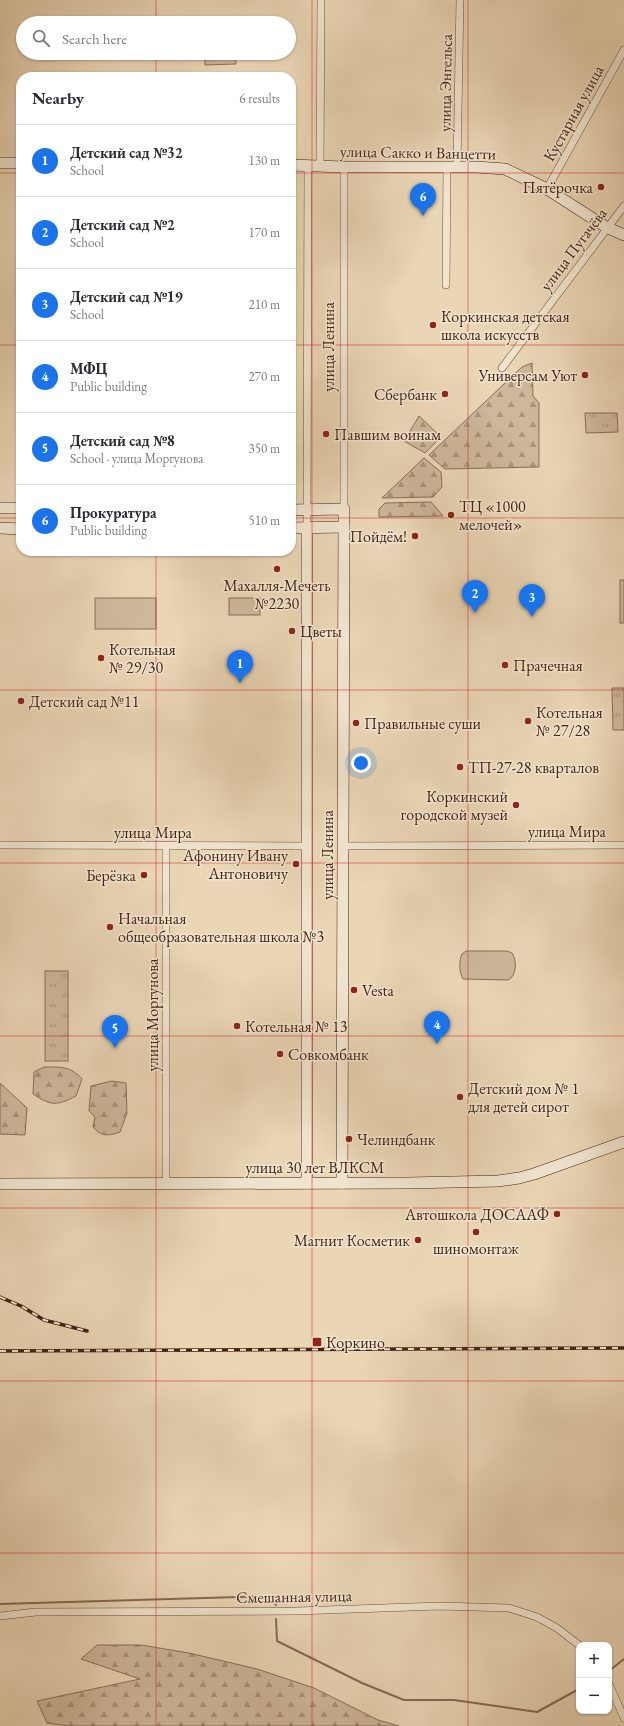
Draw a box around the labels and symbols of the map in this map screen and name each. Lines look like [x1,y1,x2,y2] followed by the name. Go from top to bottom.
[434,33,457,132] street label: улица Энгельса
[538,61,609,165] street label: Кустарная улица
[340,141,497,164] street label: улица Сакко и Ванцетти
[523,177,594,198] place label: Пятёрочка
[596,182,606,192] marker: Пятёрочка
[410,183,436,216] pin: 6
[535,203,612,295] street label: улица Пугачёва
[318,302,339,392] street label: улица Ленина
[441,306,570,345] place label: Коркинская детская школа искусств
[428,320,438,330] marker: Коркинская детская школа искусств
[477,365,577,386] place label: Универсам Уют
[580,370,590,380] marker: Универсам Уют
[374,384,437,405] place label: Сбербанк
[440,389,450,399] marker: Сбербанк
[334,424,441,445] place label: Павшим воинам
[321,429,331,439] marker: Павшим воинам
[459,496,526,535] place label: ТЦ «1000 мелочей»
[446,510,456,520] marker: ТЦ «1000 мелочей»
[350,526,407,547] place label: Пойдём!
[410,531,420,541] marker: Пойдём!
[272,564,282,574] marker: Махалля-Мечеть №2230
[223,575,331,614] place label: Махалля-Мечеть №2230
[462,580,488,613] pin: 2
[519,584,545,617] pin: 3
[300,621,342,642] place label: Цветы
[287,626,297,636] marker: Цветы
[109,639,176,678] place label: Котельная № 29/30
[227,650,253,683] pin: 1
[96,653,106,663] marker: Котельная № 29/30
[513,655,583,676] place label: Прачечная
[500,660,510,670] marker: Прачечная
[29,691,139,712] place label: Детский сад №11
[16,696,26,706] marker: Детский сад №11
[536,702,603,741] place label: Котельная № 27/28
[364,713,482,734] place label: Правильные суши
[523,716,533,726] marker: Котельная № 27/28
[351,718,361,728] marker: Правильные суши
[351,753,371,773] your location
[468,757,599,778] place label: ТП-27-28 кварталов
[455,762,465,772] marker: ТП-27-28 кварталов
[401,786,509,825] place label: Коркинский городской музей
[511,800,521,810] marker: Коркинский городской музей
[317,810,338,900] street label: улица Ленина
[528,821,607,842] street label: улица Мира
[114,822,193,843] street label: улица Мира
[182,845,289,884] place label: Афонину Ивану Антоновичу
[291,859,301,869] marker: Афонину Ивану Антоновичу
[86,865,137,886] place label: Берёзка
[139,870,149,880] marker: Берёзка
[118,908,324,947] place label: Начальная общеобразовательная школа №3
[105,922,115,932] marker: Начальная общеобразовательная школа №3
[142,958,163,1071] street label: улица Моргунова
[362,980,395,1001] place label: Vesta
[349,985,359,995] marker: Vesta
[424,1011,450,1044] pin: 4
[102,1015,128,1048] pin: 5
[245,1016,348,1037] place label: Котельная № 13
[232,1021,242,1031] marker: Котельная № 13
[288,1044,369,1065] place label: Совкомбанк
[275,1049,285,1059] marker: Совкомбанк
[468,1078,579,1117] place label: Детский дом № 1 для детей сирот
[455,1092,465,1102] marker: Детский дом № 1 для детей сирот
[357,1129,436,1150] place label: Челиндбанк
[344,1134,354,1144] marker: Челиндбанк
[246,1157,384,1178] street label: улица 30 лет ВЛКСМ
[404,1204,549,1225] place label: Автошкола ДОСААФ
[552,1209,562,1219] marker: Автошкола ДОСААФ
[471,1227,481,1237] marker: шиномонтаж
[294,1230,410,1251] place label: Магнит Косметик
[413,1235,423,1245] marker: Магнит Косметик
[433,1238,519,1259] place label: шиномонтаж
[326,1332,385,1353] place label: Коркино
[311,1336,323,1348] marker: Коркино
[236,1585,353,1608] street label: Смешанная улица

